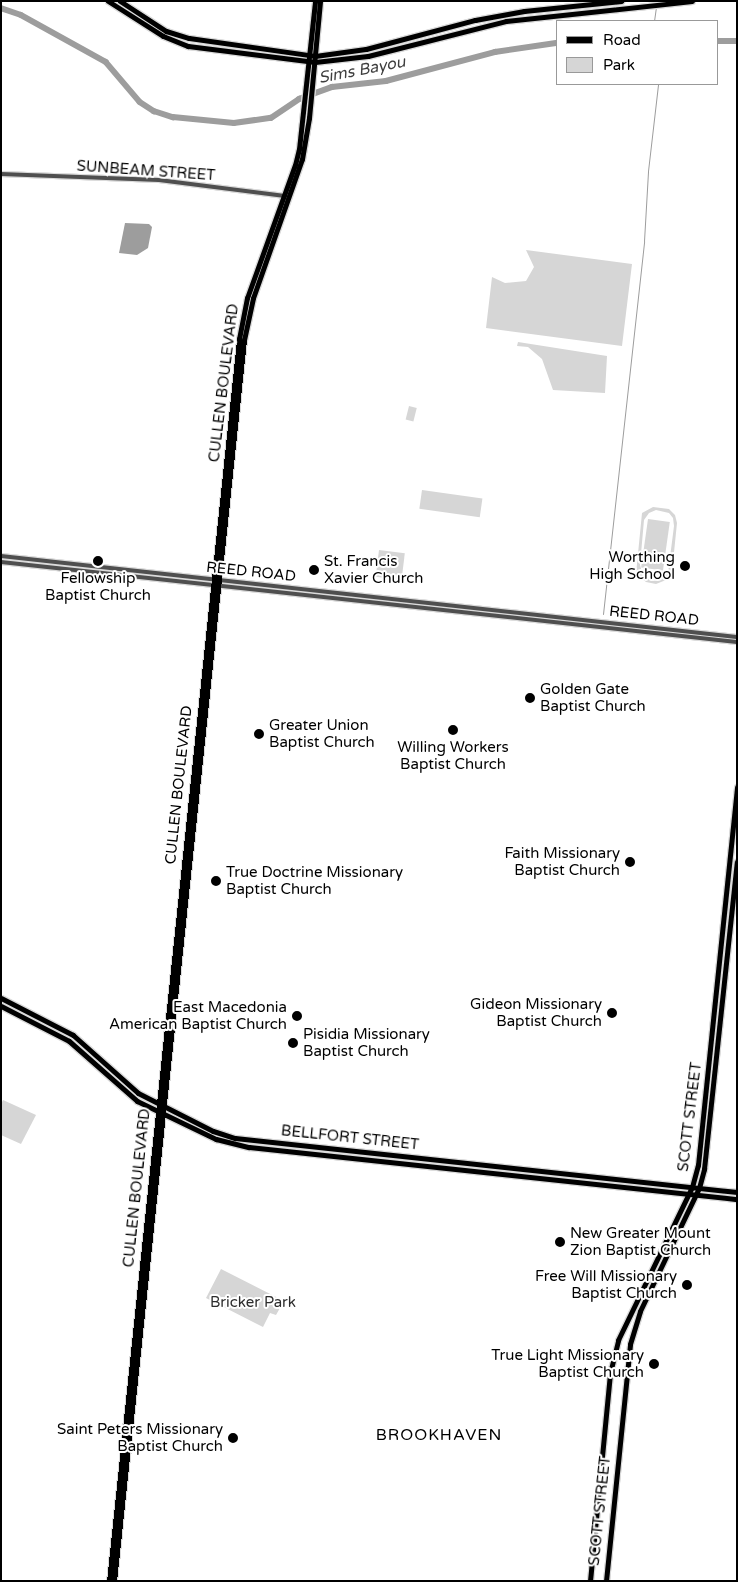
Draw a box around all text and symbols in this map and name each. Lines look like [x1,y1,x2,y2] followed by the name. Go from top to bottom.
[556,20,718,85] legend
[603,31,641,49] text: Road
[317,52,407,88] water label: Sims Bayou
[603,56,635,74] text: Park
[76,157,216,185] street label: SUNBEAM STREET
[205,303,243,463] street label: CULLEN BOULEVARD
[589,548,675,583] place label: Worthing High School
[324,552,423,587] place label: St. Francis Xavier Church
[92,555,104,567] marker: Fellowship Baptist Church
[205,558,297,586] street label: REED ROAD
[679,560,691,572] marker: Worthing High School
[308,564,320,576] marker: St. Francis Xavier Church
[45,569,151,604] place label: Fellowship Baptist Church
[608,602,700,630] street label: REED ROAD
[540,680,646,715] place label: Golden Gate Baptist Church
[524,692,536,704] marker: Golden Gate Baptist Church
[162,705,196,865] street label: CULLEN BOULEVARD
[269,716,375,751] place label: Greater Union Baptist Church
[447,724,459,736] marker: Willing Workers Baptist Church
[253,728,265,740] marker: Greater Union Baptist Church
[397,738,509,773] place label: Willing Workers Baptist Church
[504,844,620,879] place label: Faith Missionary Baptist Church
[624,856,636,868] marker: Faith Missionary Baptist Church
[226,863,403,898] place label: True Doctrine Missionary Baptist Church
[210,875,222,887] marker: True Doctrine Missionary Baptist Church
[470,995,602,1030] place label: Gideon Missionary Baptist Church
[109,998,287,1033] place label: East Macedonia American Baptist Church
[606,1007,618,1019] marker: Gideon Missionary Baptist Church
[291,1010,303,1022] marker: East Macedonia American Baptist Church
[303,1025,430,1060] place label: Pisidia Missionary Baptist Church
[287,1037,299,1049] marker: Pisidia Missionary Baptist Church
[674,1061,706,1173] street label: SCOTT STREET
[120,1108,154,1268] street label: CULLEN BOULEVARD
[280,1122,420,1154] street label: BELLFORT STREET
[570,1224,711,1259] place label: New Greater Mount Zion Baptist Church
[554,1236,566,1248] marker: New Greater Mount Zion Baptist Church
[535,1267,677,1302] place label: Free Will Missionary Baptist Church
[681,1279,693,1291] marker: Free Will Missionary Baptist Church
[210,1294,296,1312] park label: Bricker Park
[491,1346,644,1381] place label: True Light Missionary Baptist Church
[648,1358,660,1370] marker: True Light Missionary Baptist Church
[57,1420,223,1455] place label: Saint Peters Missionary Baptist Church
[374,1425,504,1445] district label: BROOKHAVEN
[227,1432,239,1444] marker: Saint Peters Missionary Baptist Church
[585,1455,615,1567] street label: SCOTT STREET

